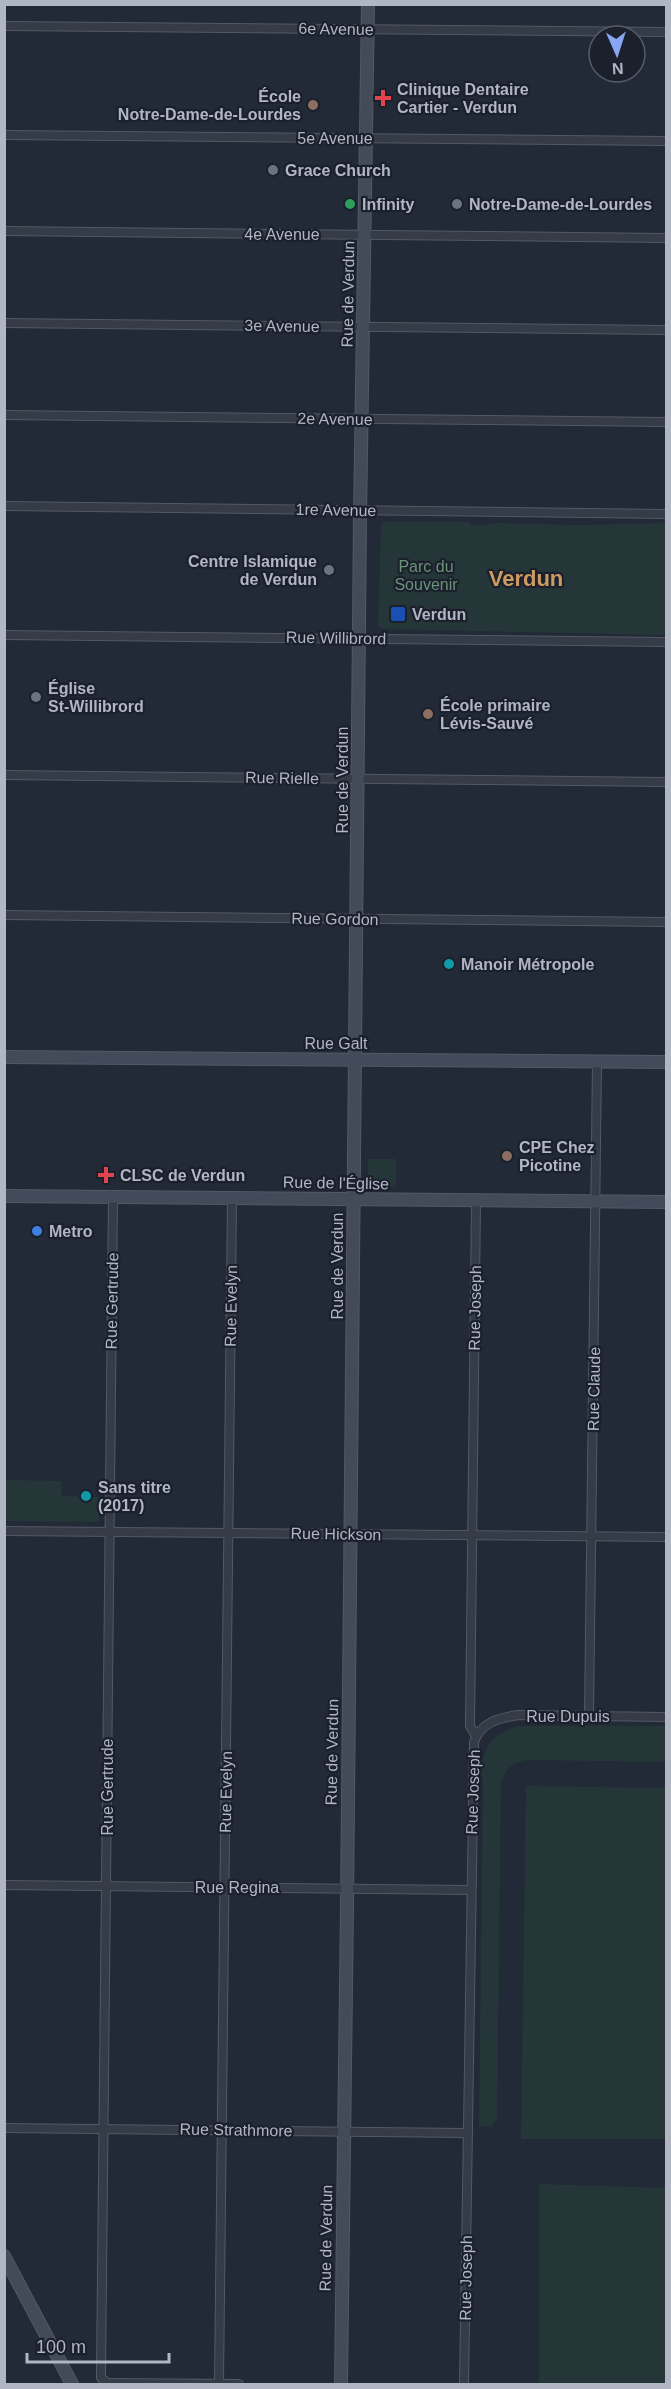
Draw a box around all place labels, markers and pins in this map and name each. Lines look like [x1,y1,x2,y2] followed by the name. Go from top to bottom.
[397,81,529,116] place label: Clinique Dentaire Cartier - Verdun
[118,87,301,123] place label: École Notre-Dame-de-Lourdes
[374,89,392,107] marker: Clinique Dentaire Cartier - Verdun
[306,98,320,112] marker: École Notre-Dame-de-Lourdes
[285,162,391,179] place label: Grace Church
[266,163,280,177] marker: Grace Church
[362,196,415,213] place label: Infinity
[469,196,652,213] place label: Notre-Dame-de-Lourdes
[343,197,357,211] marker: Infinity
[450,197,464,211] marker: Notre-Dame-de-Lourdes
[188,553,317,588] place label: Centre Islamique de Verdun
[322,563,336,577] marker: Centre Islamique de Verdun
[389,605,407,623] marker: Verdun
[412,606,466,623] place label: Verdun
[48,679,144,715] place label: Église St-Willibrord
[29,690,43,704] marker: Église St-Willibrord
[440,696,550,732] place label: École primaire Lévis-Sauvé
[421,707,435,721] marker: École primaire Lévis-Sauvé
[461,956,594,973] place label: Manoir Métropole
[442,957,456,971] marker: Manoir Métropole
[519,1139,595,1174] place label: CPE Chez Picotine
[500,1149,514,1163] marker: CPE Chez Picotine
[97,1166,115,1184] marker: CLSC de Verdun
[120,1167,245,1184] place label: CLSC de Verdun
[49,1223,93,1240] place label: Metro
[30,1224,44,1238] marker: Metro
[98,1479,171,1514] place label: Sans titre (2017)
[79,1489,93,1503] marker: Sans titre (2017)

